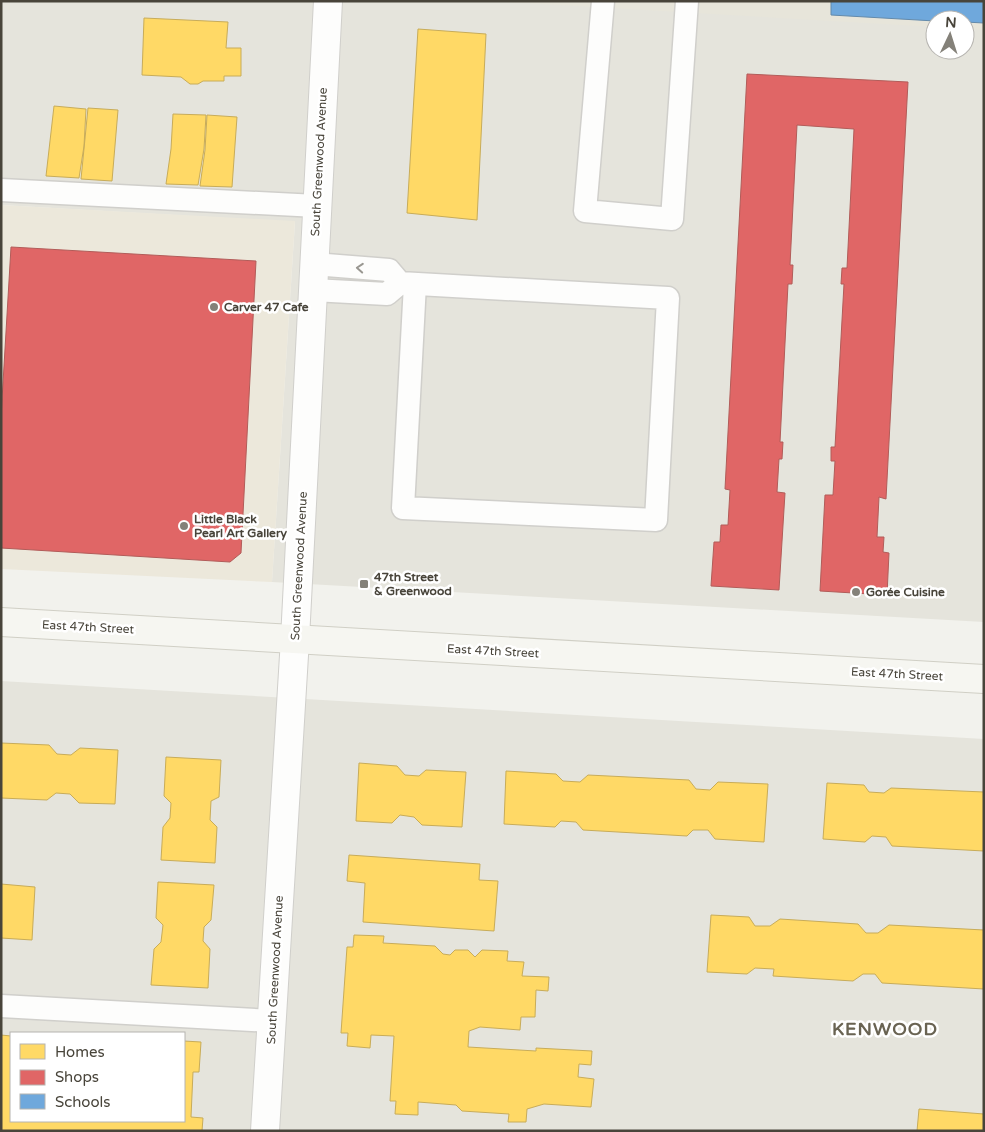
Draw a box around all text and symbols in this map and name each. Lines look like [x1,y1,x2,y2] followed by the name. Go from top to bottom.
[925,10,975,60] north arrow
[945,14,957,31] text: N
[308,87,330,237] street label: South Greenwood Avenue
[356,262,364,273] one-way arrow
[224,300,309,314] place label: Carver 47 Cafe
[208,301,220,313] marker: Carver 47 Cafe
[288,491,310,641] street label: South Greenwood Avenue
[194,512,288,541] place label: Little Black Pearl Art Gallery
[178,520,190,532] marker: Little Black Pearl Art Gallery
[374,570,452,598] place label: 47th Street & Greenwood
[358,578,370,590] marker: 47th Street & Greenwood
[866,585,945,599] place label: Gorée Cuisine
[850,586,862,598] marker: Gorée Cuisine
[42,618,135,636] street label: East 47th Street
[447,642,540,660] street label: East 47th Street
[851,665,944,683] street label: East 47th Street
[264,895,286,1045] street label: South Greenwood Avenue
[832,1018,938,1040] district label: KENWOOD
[10,1032,185,1122] legend
[55,1043,105,1061] text: Homes
[55,1068,99,1086] text: Shops
[55,1093,111,1111] text: Schools

